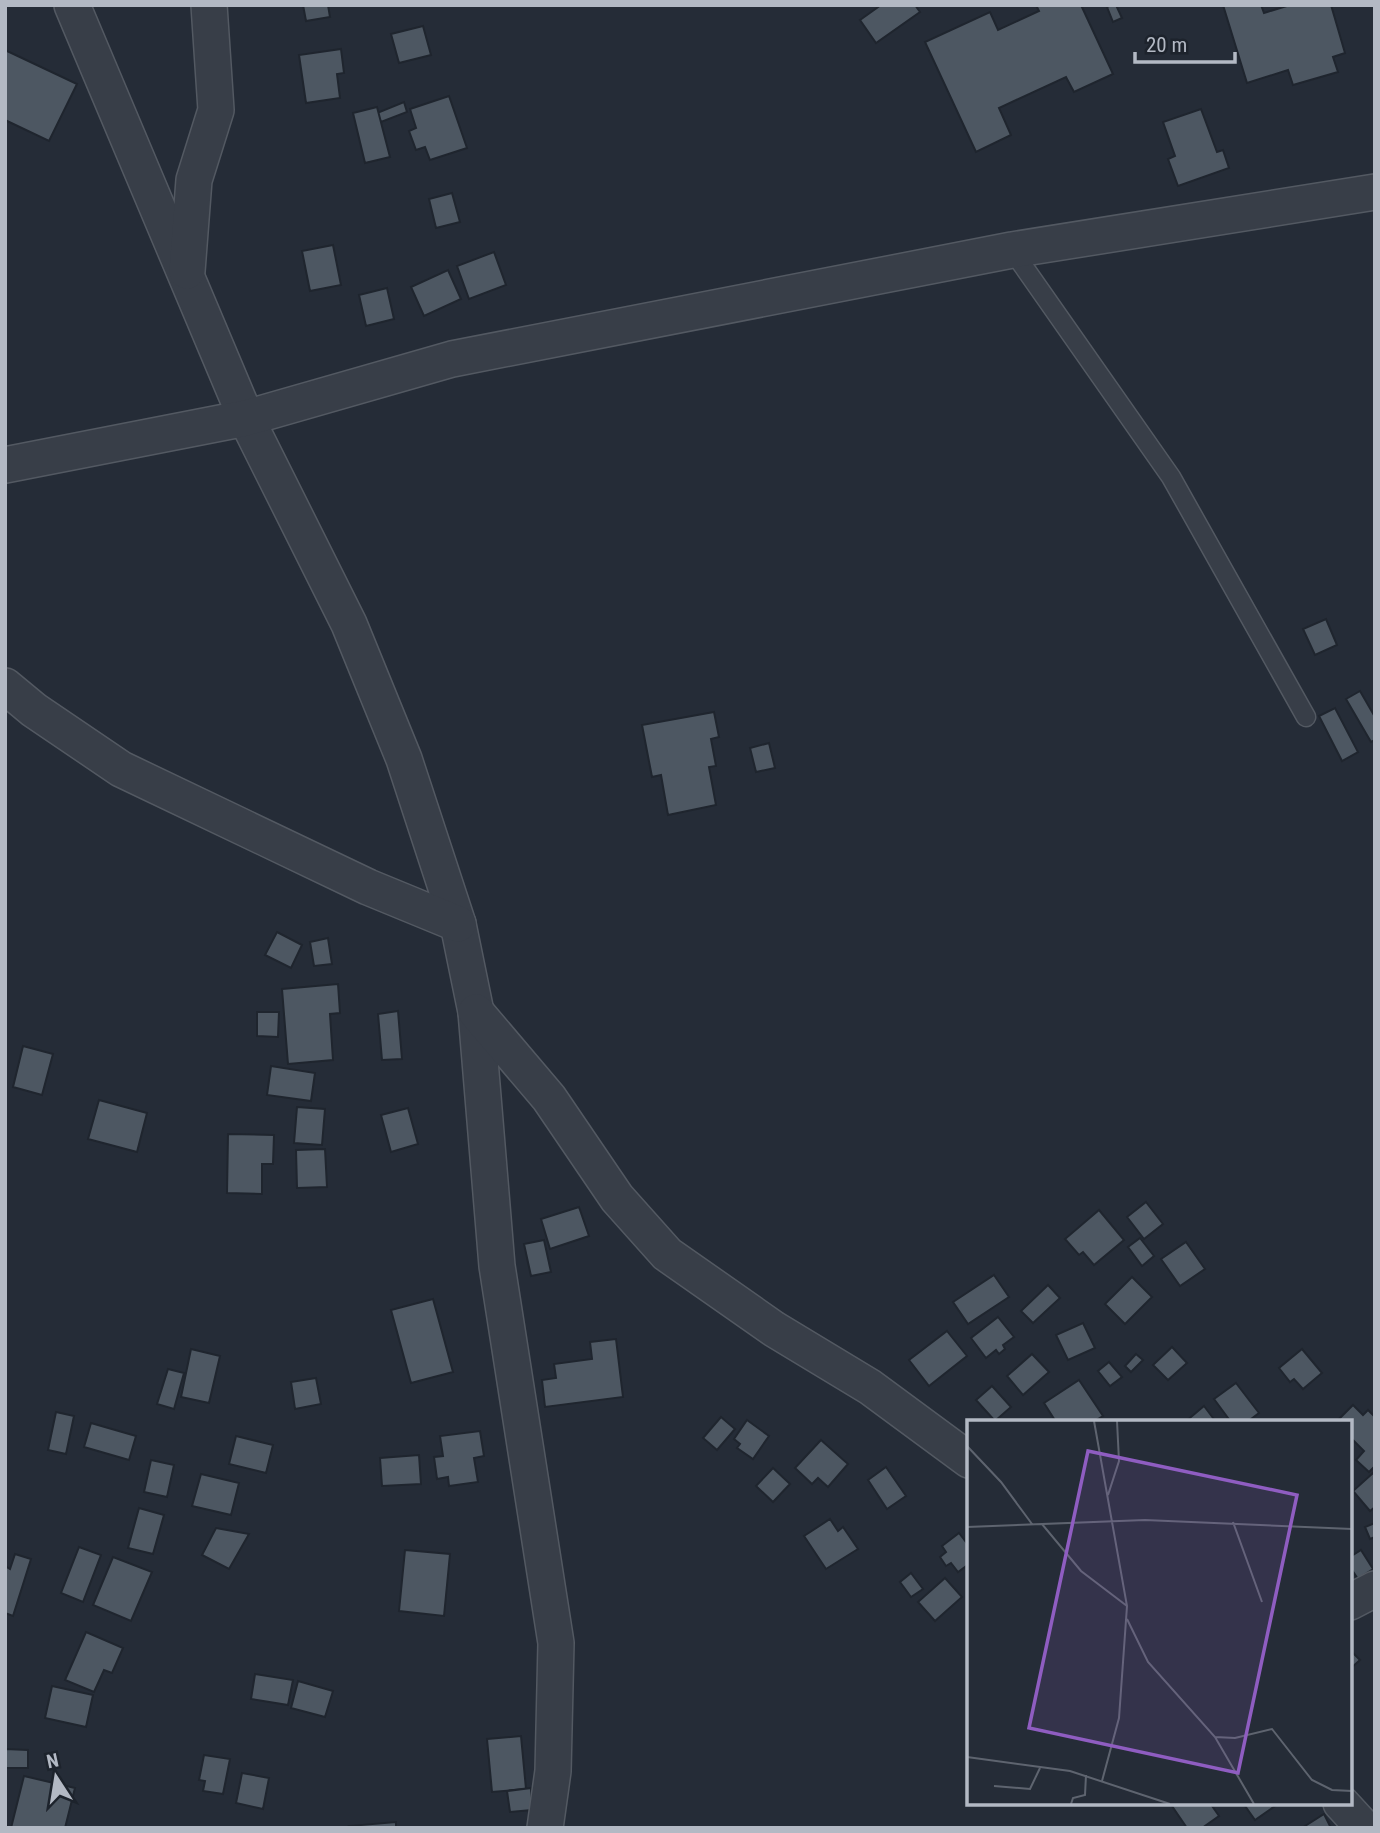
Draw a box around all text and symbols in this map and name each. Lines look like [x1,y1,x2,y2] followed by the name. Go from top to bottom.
[1135,21,1235,65] scale bar
[1146,33,1187,57] text: 20 m
[967,1420,1352,1805] inset map
[21,1742,91,1812] north arrow
[44,1748,61,1773] text: N

